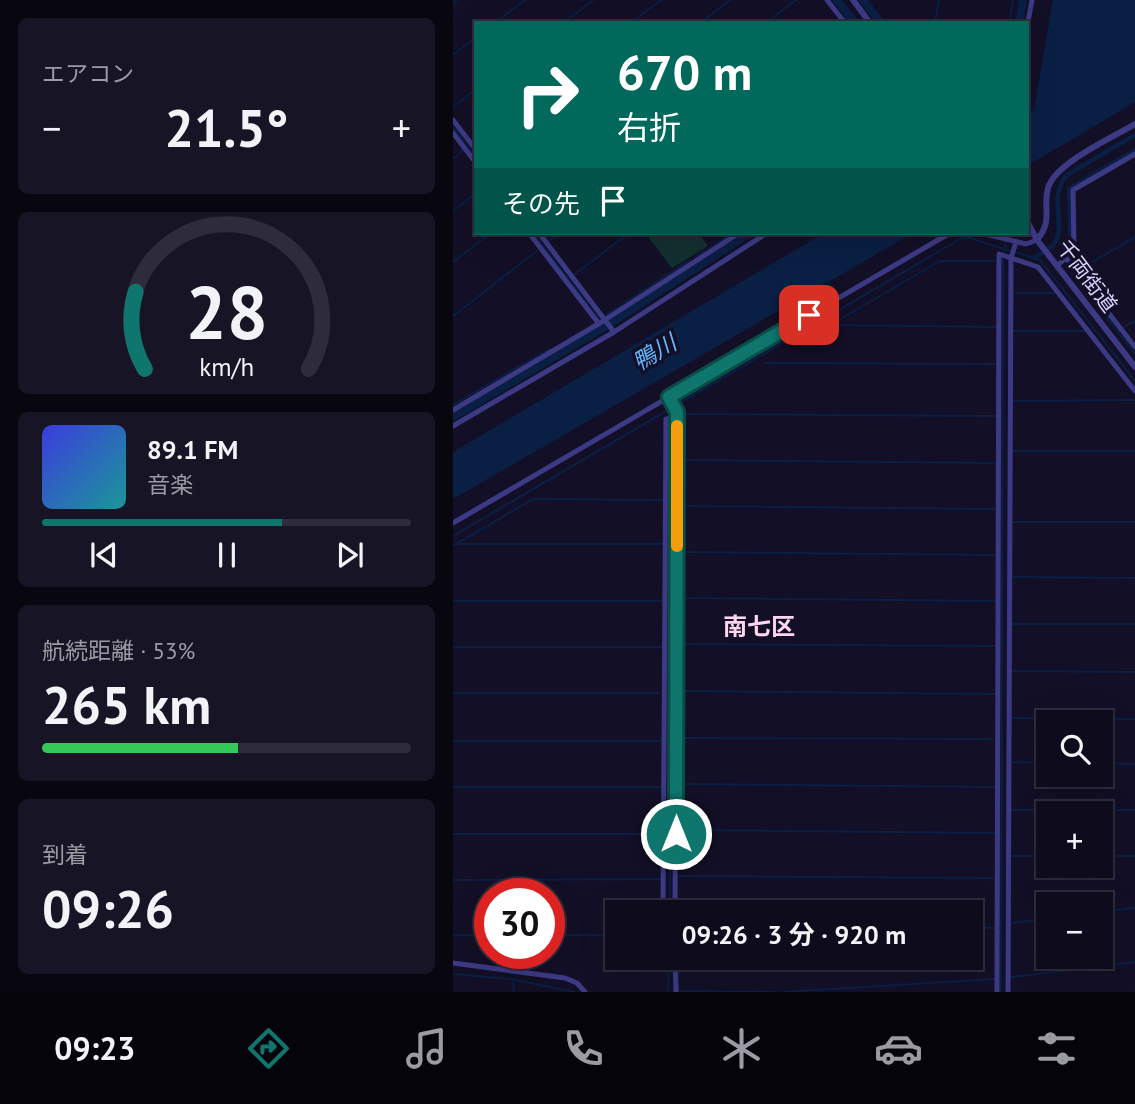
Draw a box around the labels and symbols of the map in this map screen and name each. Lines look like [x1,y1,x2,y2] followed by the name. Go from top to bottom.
[1051,234,1123,318] street label: 千両街道
[779,285,839,345] pin
[627,326,684,376] water label: 鴨川
[723,611,795,642] district label: 南七区
[639,797,713,871] position arrow
[474,878,565,969] speed limit sign: 30

